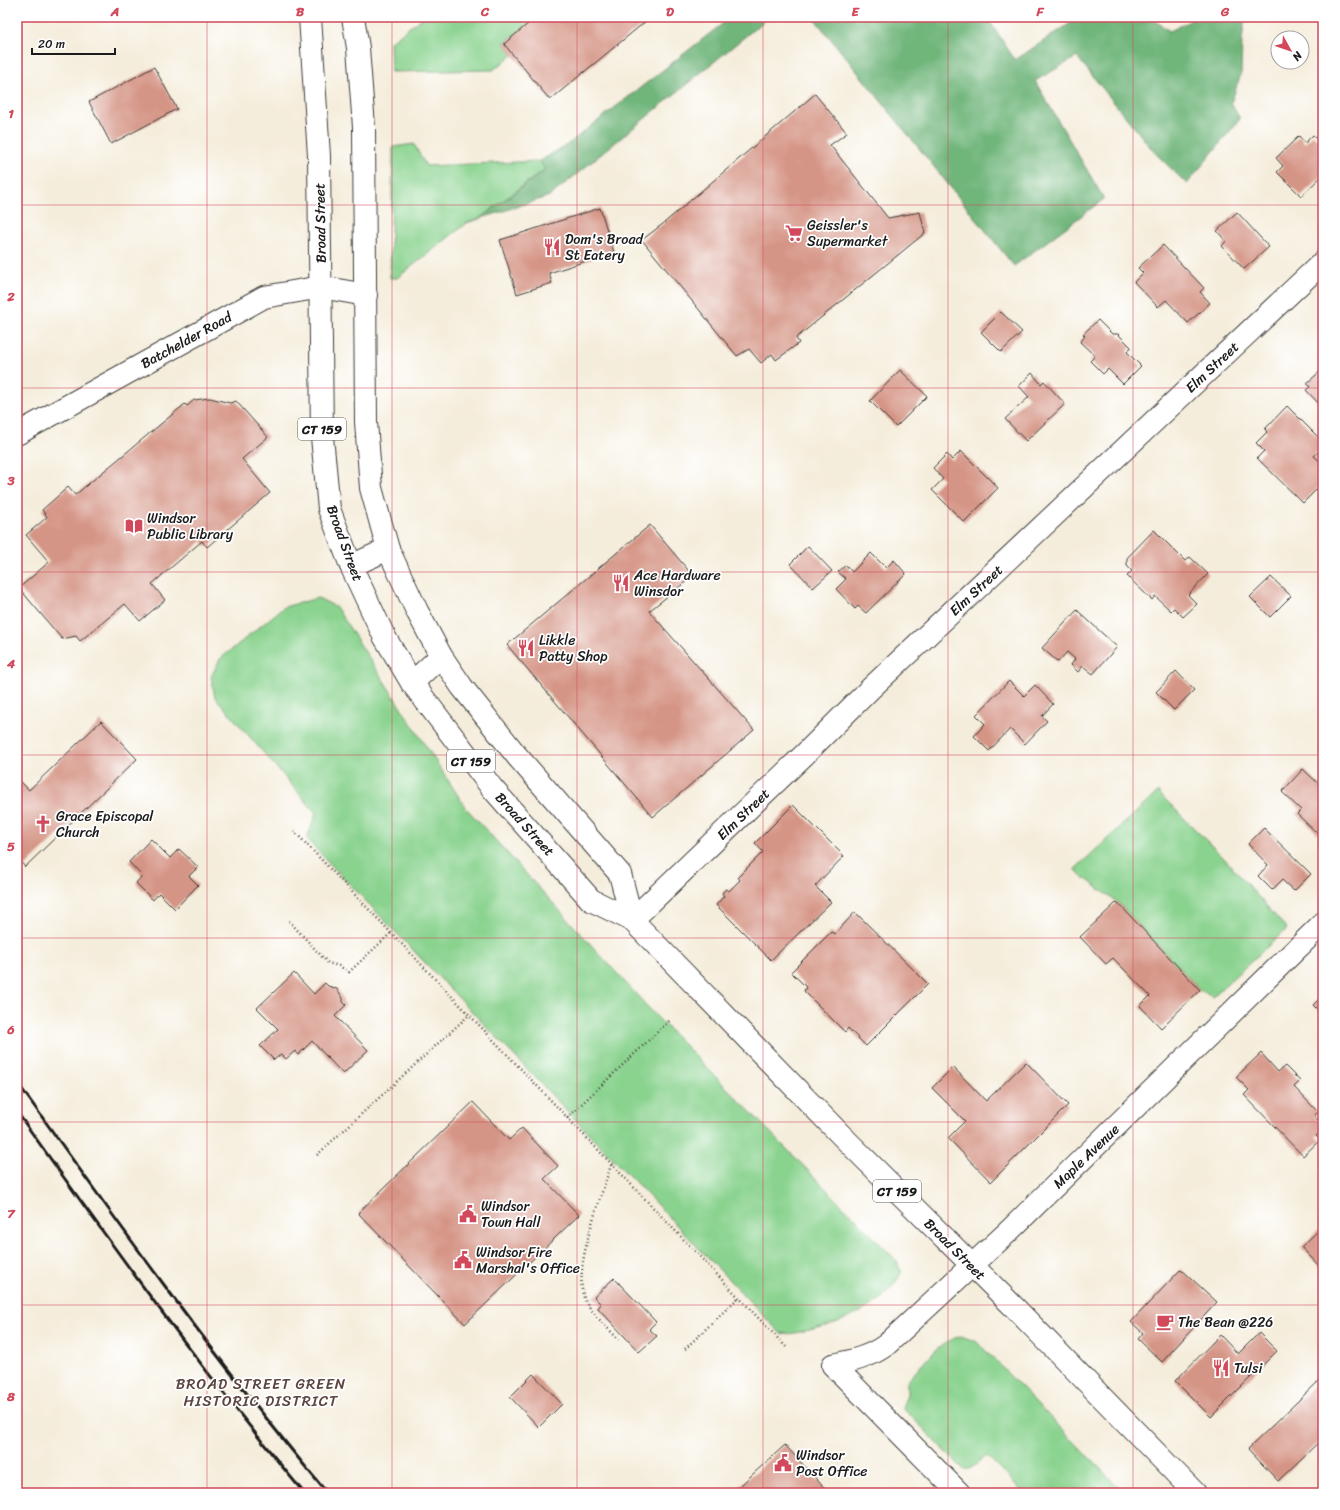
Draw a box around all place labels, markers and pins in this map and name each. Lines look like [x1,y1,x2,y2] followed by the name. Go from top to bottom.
[807,213,889,254] place label: Geissler's Supermarket
[784,223,804,243] supermarket icon: Geissler's Supermarket
[565,227,644,268] place label: Dom's Broad St Eatery
[542,237,562,257] restaurant icon: Dom's Broad St Eatery
[147,506,234,547] place label: Windsor Public Library
[124,516,144,536] library icon: Windsor Public Library
[633,563,721,604] place label: Ace Hardware Winsdor
[611,573,631,593] restaurant icon: Ace Hardware Winsdor
[539,628,608,669] place label: Likkle Patty Shop
[516,638,536,658] restaurant icon: Likkle Patty Shop
[56,804,154,845] place label: Grace Episcopal Church
[33,814,53,834] church icon: Grace Episcopal Church
[481,1194,541,1235] place label: Windsor Town Hall
[458,1204,478,1224] public building icon: Windsor Town Hall
[476,1240,580,1281] place label: Windsor Fire Marshal's Office
[453,1250,473,1270] public building icon: Windsor Fire Marshal's Office
[1178,1310,1273,1335] place label: The Bean @226
[1155,1312,1175,1332] cafe icon: The Bean @226
[1234,1356,1263,1381] place label: Tulsi
[1211,1358,1231,1378] restaurant icon: Tulsi
[796,1443,867,1484] place label: Windsor Post Office
[773,1453,793,1473] public building icon: Windsor Post Office

